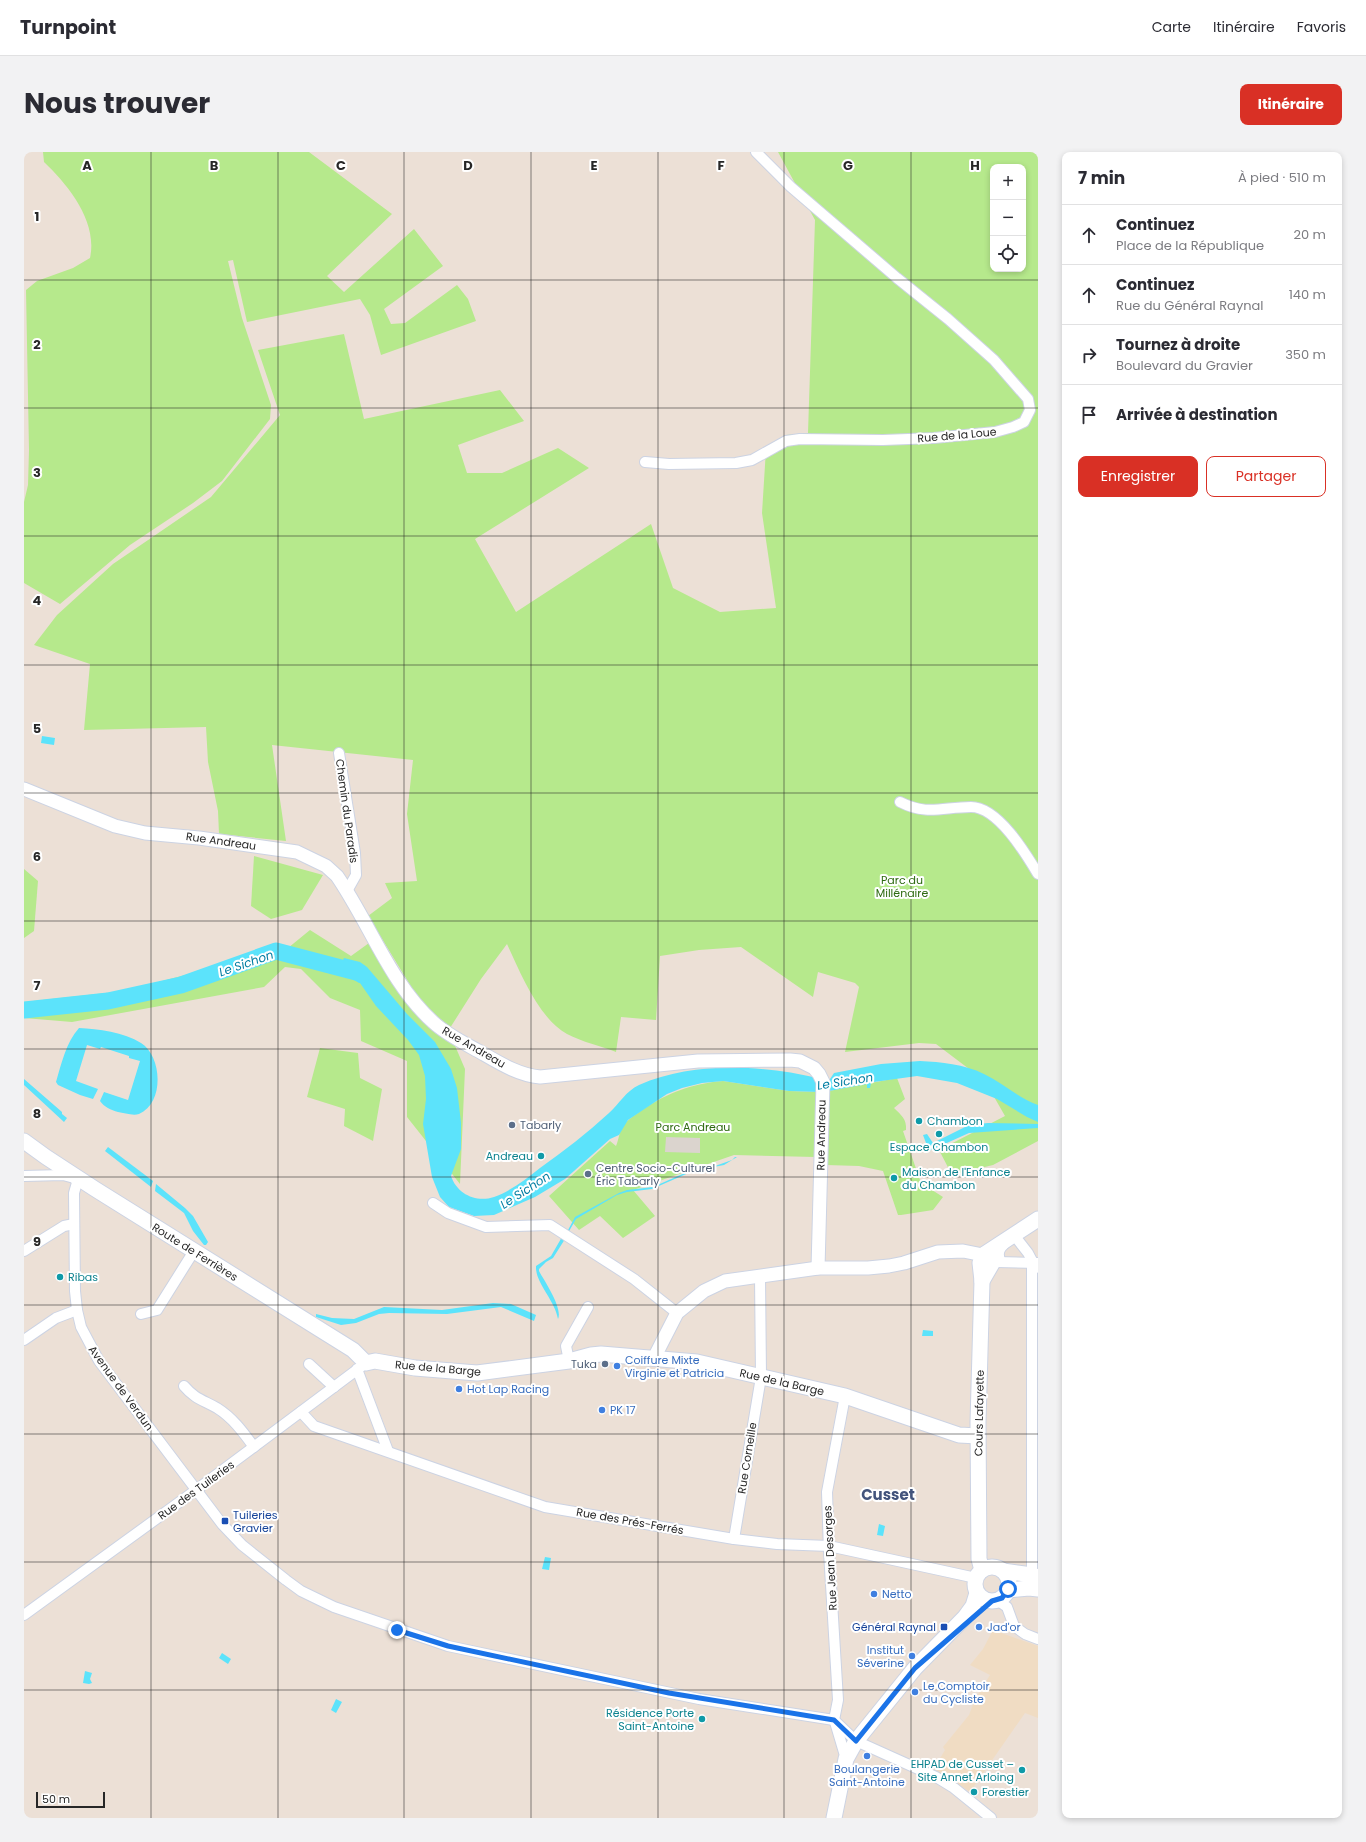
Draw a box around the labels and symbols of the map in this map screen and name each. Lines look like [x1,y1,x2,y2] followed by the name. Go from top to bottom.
[82,156,92,175] text: A
[210,156,219,175] text: B
[336,156,346,175] text: C
[463,156,473,175] text: D
[590,156,598,175] text: E
[717,156,725,175] text: F
[843,156,853,175] text: G
[970,156,980,175] text: H
[35,207,39,226] text: 1
[33,335,41,354] text: 2
[917,424,997,446] street label: Rue de la Loue
[33,463,41,482] text: 3
[33,591,42,610] text: 4
[33,719,41,738] text: 5
[332,758,362,864] street label: Chemin du Paradis
[185,828,257,854] street label: Rue Andreau
[33,847,41,866] text: 6
[876,872,928,901] park label: Parc du Millénaire
[217,946,275,980] water label: Le Sichon
[34,976,41,995] text: 7
[439,1022,509,1072] street label: Rue Andreau
[816,1068,874,1094] water label: Le Sichon
[812,1099,830,1171] street label: Rue Andreau
[33,1104,41,1123] text: 8
[927,1113,983,1129] place label: Chambon
[914,1116,924,1126] marker: Chambon
[520,1117,562,1133] place label: Tabarly
[656,1119,730,1135] park label: Parc Andreau
[507,1120,517,1130] marker: Tabarly
[934,1129,944,1139] marker: Espace Chambon
[890,1139,988,1155] place label: Espace Chambon
[486,1148,533,1164] place label: Andreau
[536,1151,546,1161] marker: Andreau
[596,1160,715,1189] place label: Centre Socio-Culturel Éric Tabarly
[902,1164,1010,1193] place label: Maison de l'Enfance du Chambon
[497,1167,553,1213] water label: Le Sichon
[583,1169,593,1179] marker: Centre Socio-Culturel Éric Tabarly
[889,1173,899,1183] marker: Maison de l'Enfance du Chambon
[149,1219,241,1285] street label: Route de Ferrières
[33,1232,41,1251] text: 9
[68,1269,98,1285] place label: Ribas
[55,1272,65,1282] marker: Ribas
[85,1342,157,1434] street label: Avenue de Verdun
[625,1352,724,1381] place label: Coiffure Mixte Virginie et Patricia
[394,1356,482,1380] street label: Rue de la Barge
[571,1356,597,1372] place label: Tuka
[600,1359,610,1369] marker: Tuka
[612,1361,622,1371] marker: Coiffure Mixte Virginie et Patricia
[738,1364,826,1400] street label: Rue de la Barge
[970,1369,988,1456] street label: Cours Lafayette
[467,1381,549,1397] place label: Hot Lap Racing
[454,1384,464,1394] marker: Hot Lap Racing
[610,1402,635,1418] place label: PK 17
[597,1405,607,1415] marker: PK 17
[733,1421,761,1495] street label: Rue Corneille
[154,1457,238,1523] street label: Rue des Tuileries
[861,1484,915,1505] district label: Cusset
[575,1504,685,1538] street label: Rue des Prés-Ferrés
[819,1505,841,1611] street label: Rue Jean Desorges
[233,1507,278,1536] place label: Tuileries Gravier
[220,1516,230,1526] marker: Tuileries Gravier
[999,1580,1017,1598] route start
[882,1586,912,1602] place label: Netto
[869,1589,879,1599] marker: Netto
[852,1619,936,1635] place label: Général Raynal
[987,1619,1021,1635] place label: Jad'or
[388,1621,406,1639] route end
[939,1622,949,1632] marker: Général Raynal
[974,1622,984,1632] marker: Jad'or
[857,1642,904,1671] place label: Institut Séverine
[907,1651,917,1661] marker: Institut Séverine
[923,1678,990,1707] place label: Le Comptoir du Cycliste
[910,1687,920,1697] marker: Le Comptoir du Cycliste
[606,1705,694,1734] place label: Résidence Porte Saint-Antoine
[697,1714,707,1724] marker: Résidence Porte Saint-Antoine
[862,1751,872,1761] marker: Boulangerie Saint-Antoine
[911,1756,1014,1785] place label: EHPAD de Cusset – Site Annet Arloing
[829,1761,905,1790] place label: Boulangerie Saint-Antoine
[1017,1765,1027,1775] marker: EHPAD de Cusset – Site Annet Arloing
[982,1784,1029,1800] place label: Forestier
[969,1787,979,1797] marker: Forestier
[36,1790,105,1809] scale bar

